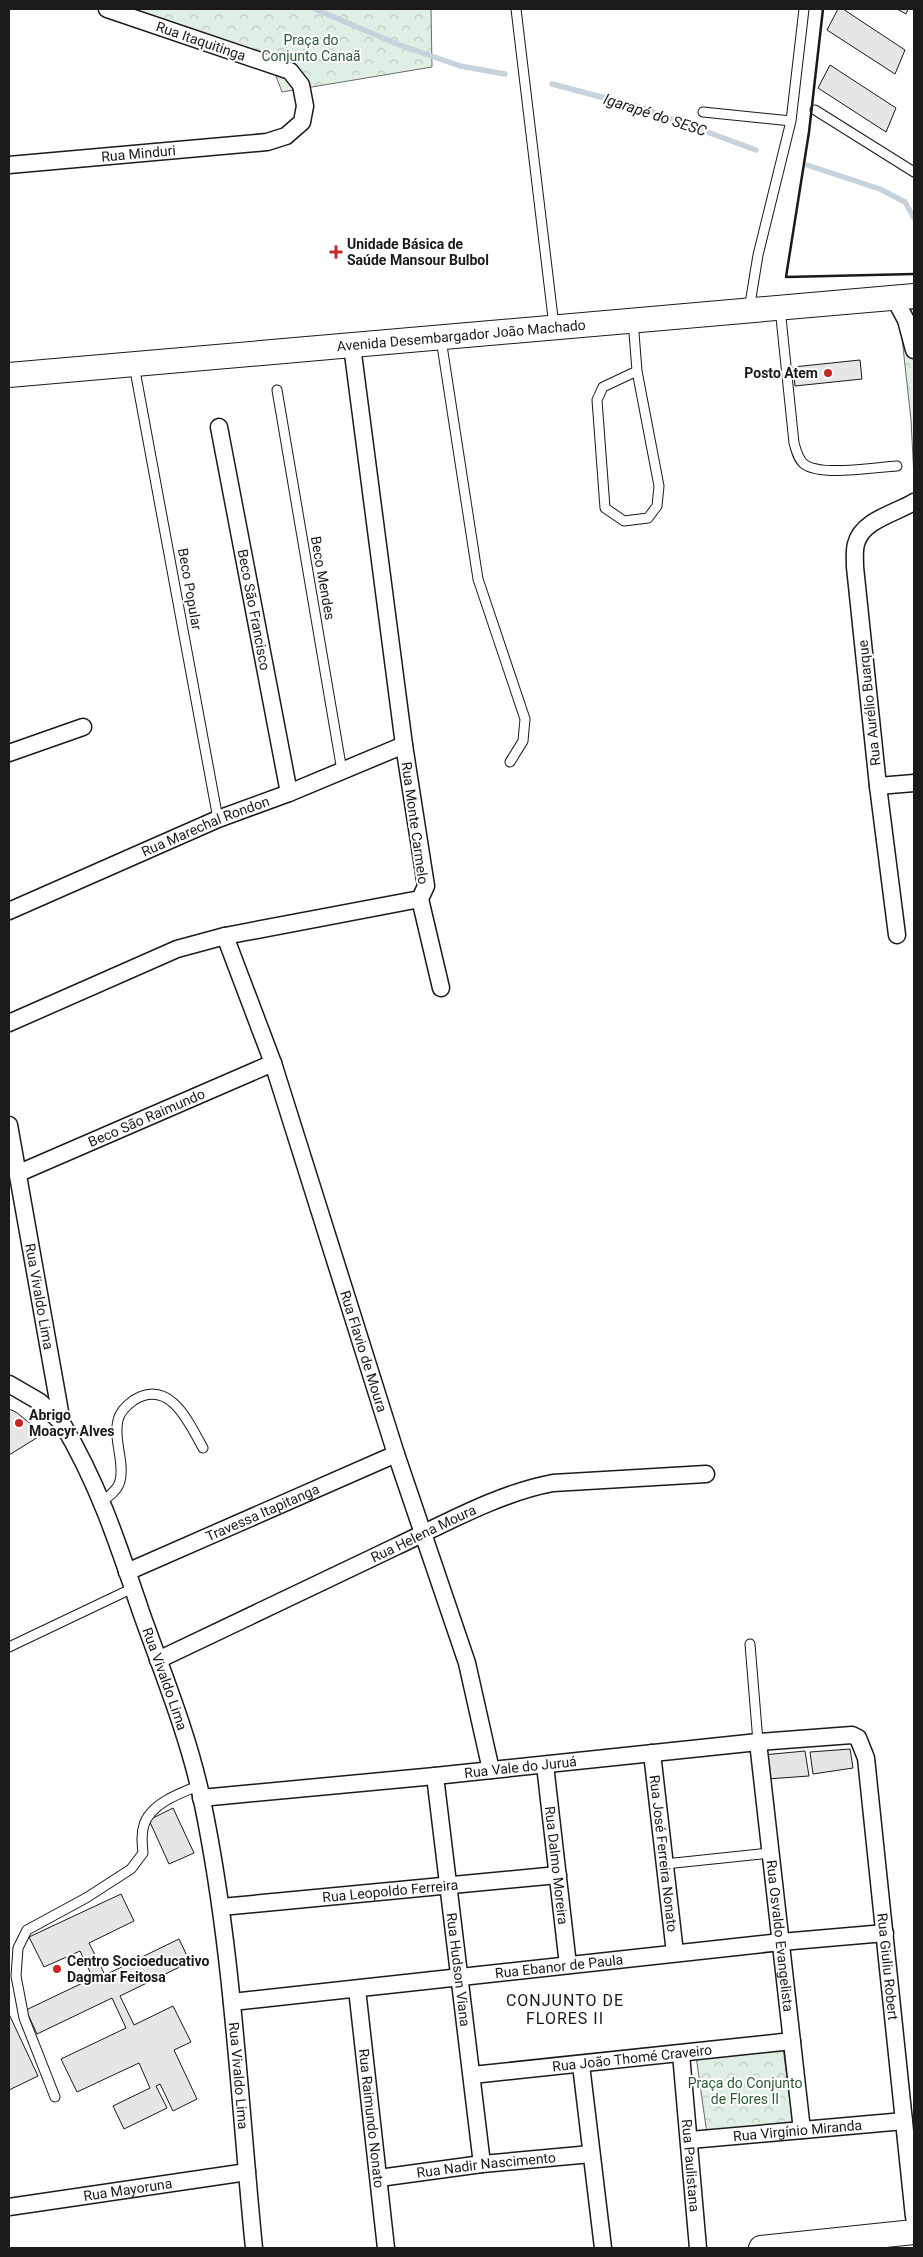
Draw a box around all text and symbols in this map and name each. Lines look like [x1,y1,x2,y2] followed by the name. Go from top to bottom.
[154,18,248,64] street label: Rua Itaquitinga
[261,32,361,64] park label: Praça do Conjunto Canaã
[601,90,709,140] water label: Igarapé do SESC
[101,142,176,165] street label: Rua Minduri
[347,236,489,268] place label: Unidade Básica de Saúde Mansour Bulbol
[329,245,343,259] marker: Unidade Básica de Saúde Mansour Bulbol
[336,317,586,354] street label: Avenida Desembargador João Machado
[744,365,818,381] place label: Posto Atem
[822,367,834,379] marker: Posto Atem
[308,535,338,621] street label: Beco Mendes
[175,547,205,632] street label: Beco Popular
[235,548,273,672] street label: Beco São Francisco
[854,639,884,767] street label: Rua Aurélio Buarque
[398,761,432,885] street label: Rua Monte Carmelo
[139,793,272,860] street label: Rua Marechal Rondon
[86,1085,207,1150] street label: Beco São Raimundo
[22,1242,57,1351] street label: Rua Vivaldo Lima
[337,1288,390,1414] street label: Rua Flavio de Moura
[29,1407,114,1439] place label: Abrigo Moacyr Alves
[13,1417,25,1429] marker: Abrigo Moacyr Alves
[203,1481,322,1544] street label: Travessa Itapitanga
[368,1501,478,1565] street label: Rua Helena Moura
[139,1625,191,1732] street label: Rua Vivaldo Lima
[463,1753,577,1781] street label: Rua Vale do Juruá
[647,1774,681,1933] street label: Rua José Ferreira Nonato
[542,1805,571,1925] street label: Rua Dalmo Moreira
[763,1859,797,2013] street label: Rua Osvaldo Evangelista
[322,1877,459,1905] street label: Rua Leopoldo Ferreira
[444,1912,473,2028] street label: Rua Hudson Viana
[874,1912,901,2021] street label: Rua Giuliu Robert
[494,1951,624,1981] street label: Rua Ebanor de Paula
[67,1953,210,1985] place label: Centro Socioeducativo Dagmar Feitosa
[51,1963,63,1975] marker: Centro Socioeducativo Dagmar Feitosa
[506,1991,624,2028] district label: CONJUNTO DE FLORES II
[226,2021,251,2130] street label: Rua Vivaldo Lima
[551,2042,713,2074] street label: Rua João Thomé Craveiro
[356,2048,387,2189] street label: Rua Raimundo Nonato
[688,2075,802,2107] park label: Praça do Conjunto de Flores II
[732,2117,863,2144] street label: Rua Virgínio Miranda
[679,2118,703,2213] street label: Rua Paulistana
[416,2149,557,2181] street label: Rua Nadir Nascimento
[82,2175,173,2204] street label: Rua Mayoruna

